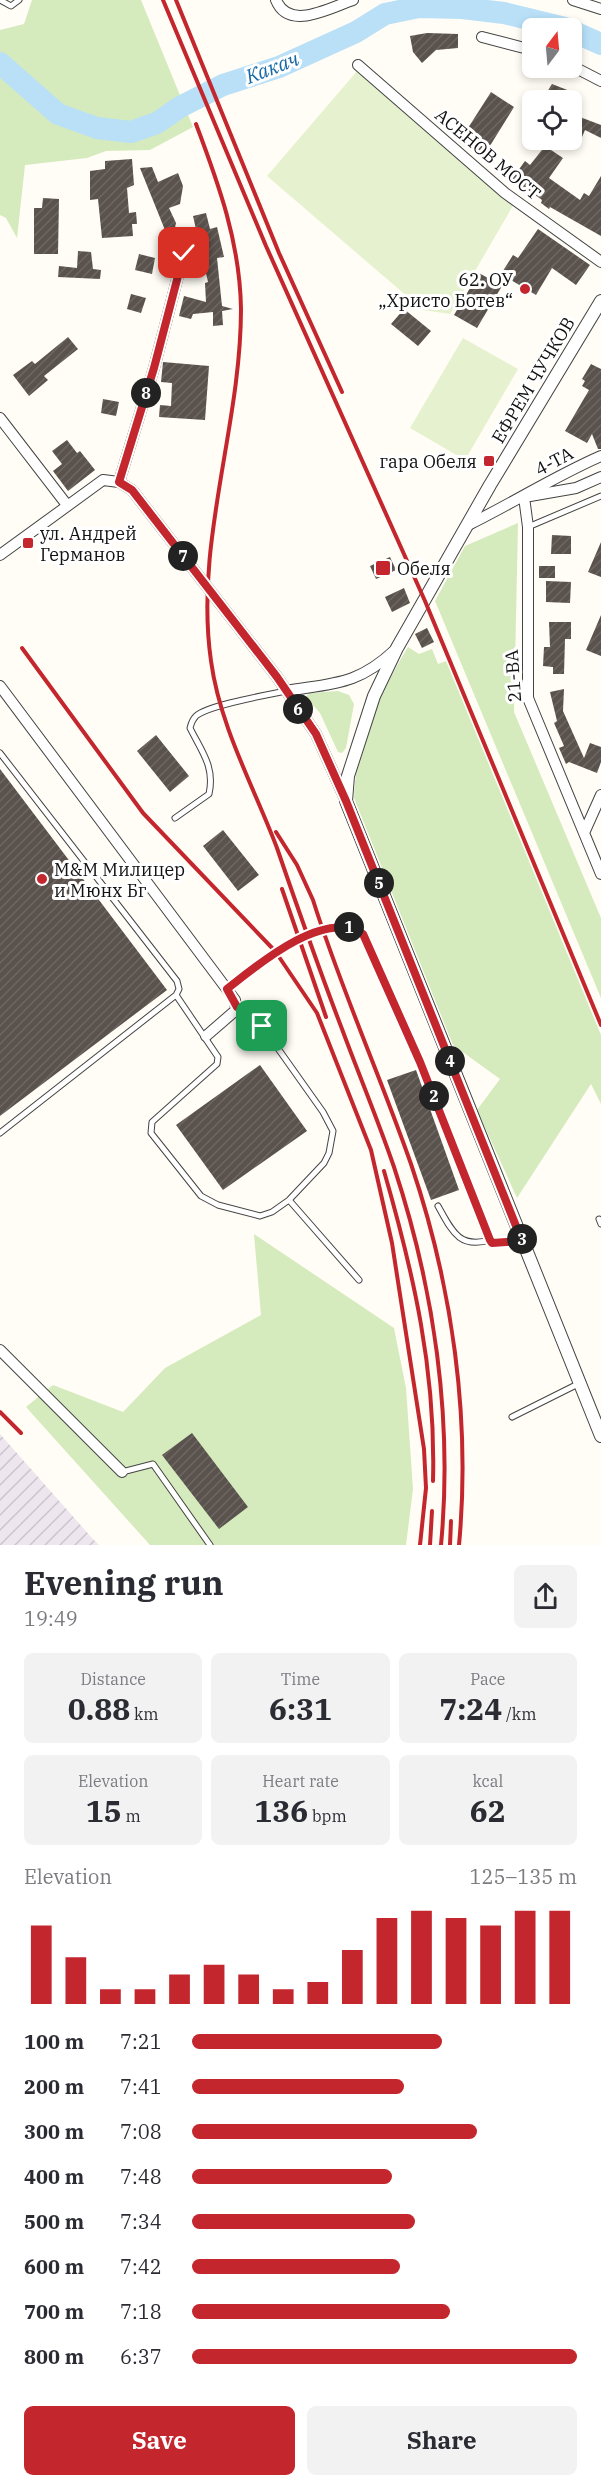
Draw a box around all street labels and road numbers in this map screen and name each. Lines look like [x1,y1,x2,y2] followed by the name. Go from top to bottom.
[431,103,546,205] street label: АСЕНОВ МОСТ
[486,313,580,447] street label: ЕФРЕМ ЧУЧКОВ
[531,441,578,481] street label: 4-ТА
[500,648,526,703] street label: 21-ВА

